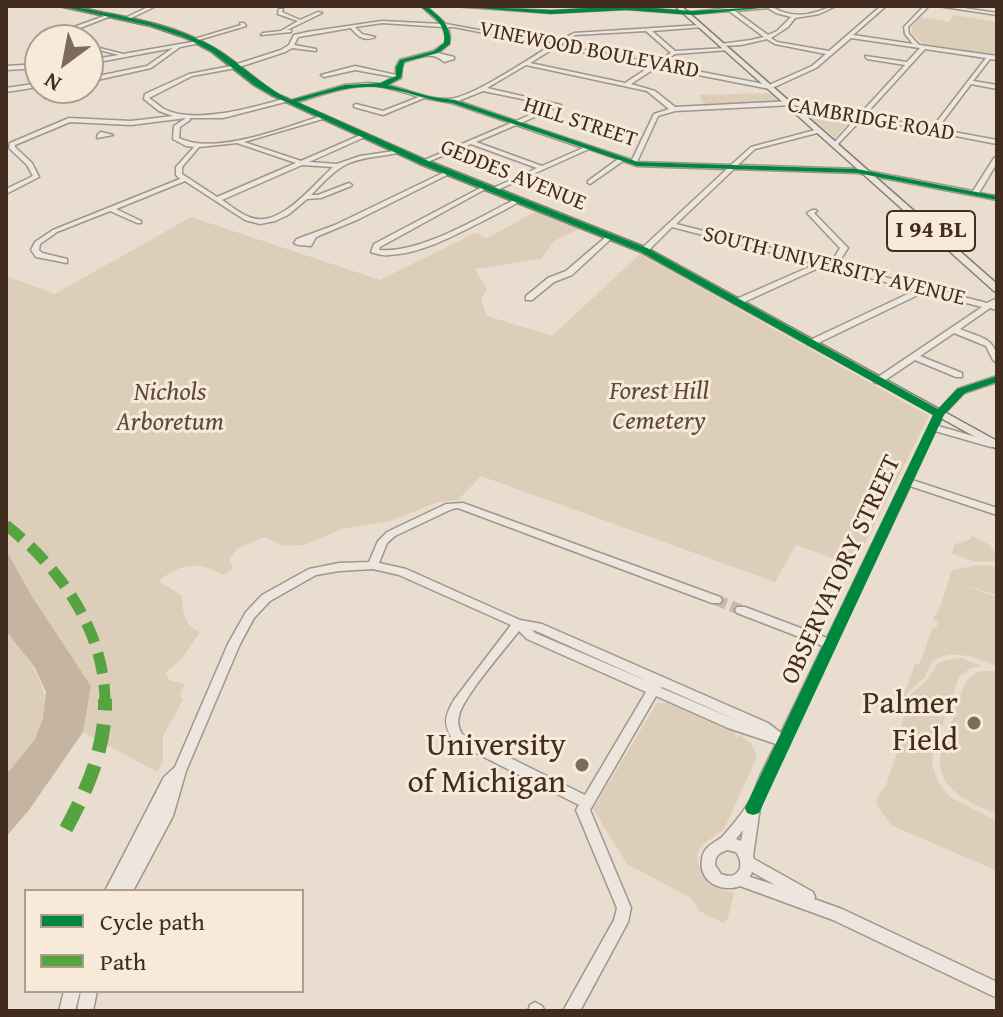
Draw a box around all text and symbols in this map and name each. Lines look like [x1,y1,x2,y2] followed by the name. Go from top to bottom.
[477,17,701,85] street label: VINEWOOD BOULEVARD
[24,24,104,104] north arrow
[38,65,67,100] text: N
[520,92,640,154] street label: HILL STREET
[785,92,957,148] street label: CAMBRIDGE ROAD
[436,135,590,217] street label: GEDDES AVENUE
[887,211,975,251] road number: I 94 BL
[700,222,968,312] street label: SOUTH UNIVERSITY AVENUE
[609,376,709,438] park label: Forest Hill Cemetery
[116,377,224,438] park label: Nichols Arboretum
[775,451,909,689] street label: OBSERVATORY STREET
[862,686,958,761] place label: Palmer Field
[965,714,983,732] marker: Palmer Field
[407,728,566,803] place label: University of Michigan
[573,756,591,774] marker: University of Michigan
[24,889,304,993] legend
[100,904,205,939] text: Cycle path
[100,944,146,979] text: Path

